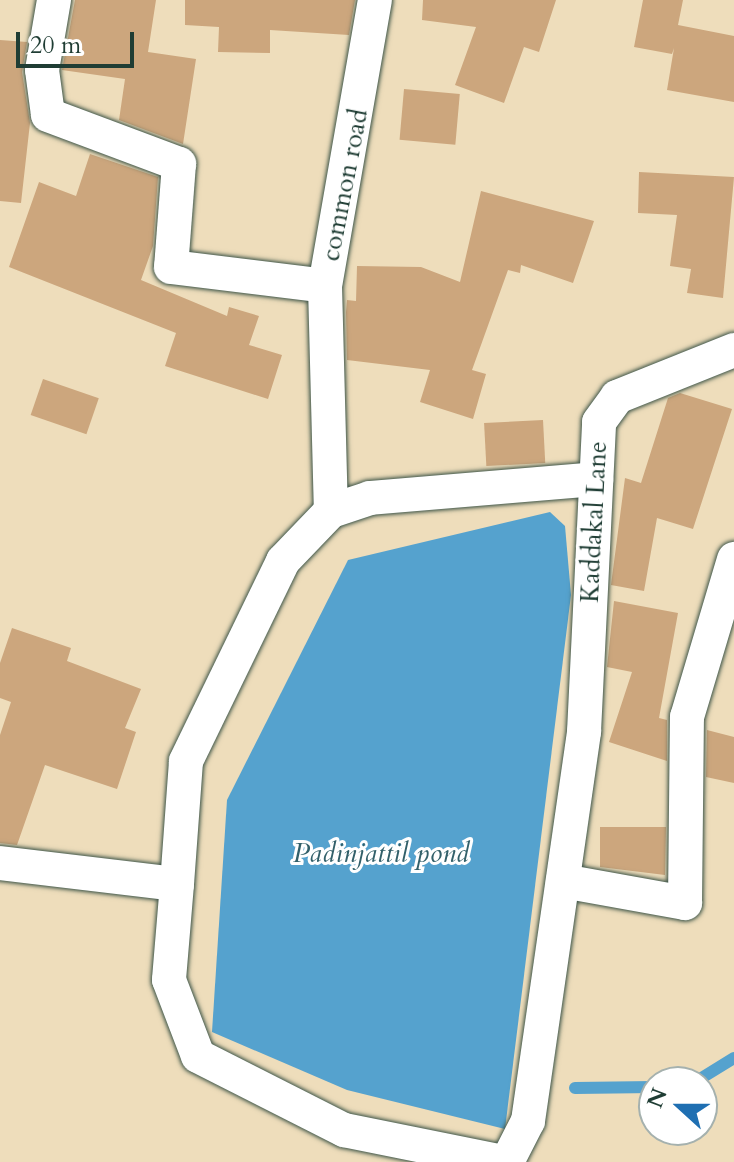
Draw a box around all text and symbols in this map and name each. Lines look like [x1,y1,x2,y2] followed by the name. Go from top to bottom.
[20,16,138,66] scale bar
[30,29,81,62] text: 20 m
[315,106,375,264] street label: common road
[574,440,614,604] street label: Kaddakal Lane
[293,836,469,870] water label: Padinjattil pond
[638,1066,718,1146] north arrow
[640,1084,675,1112] text: N

